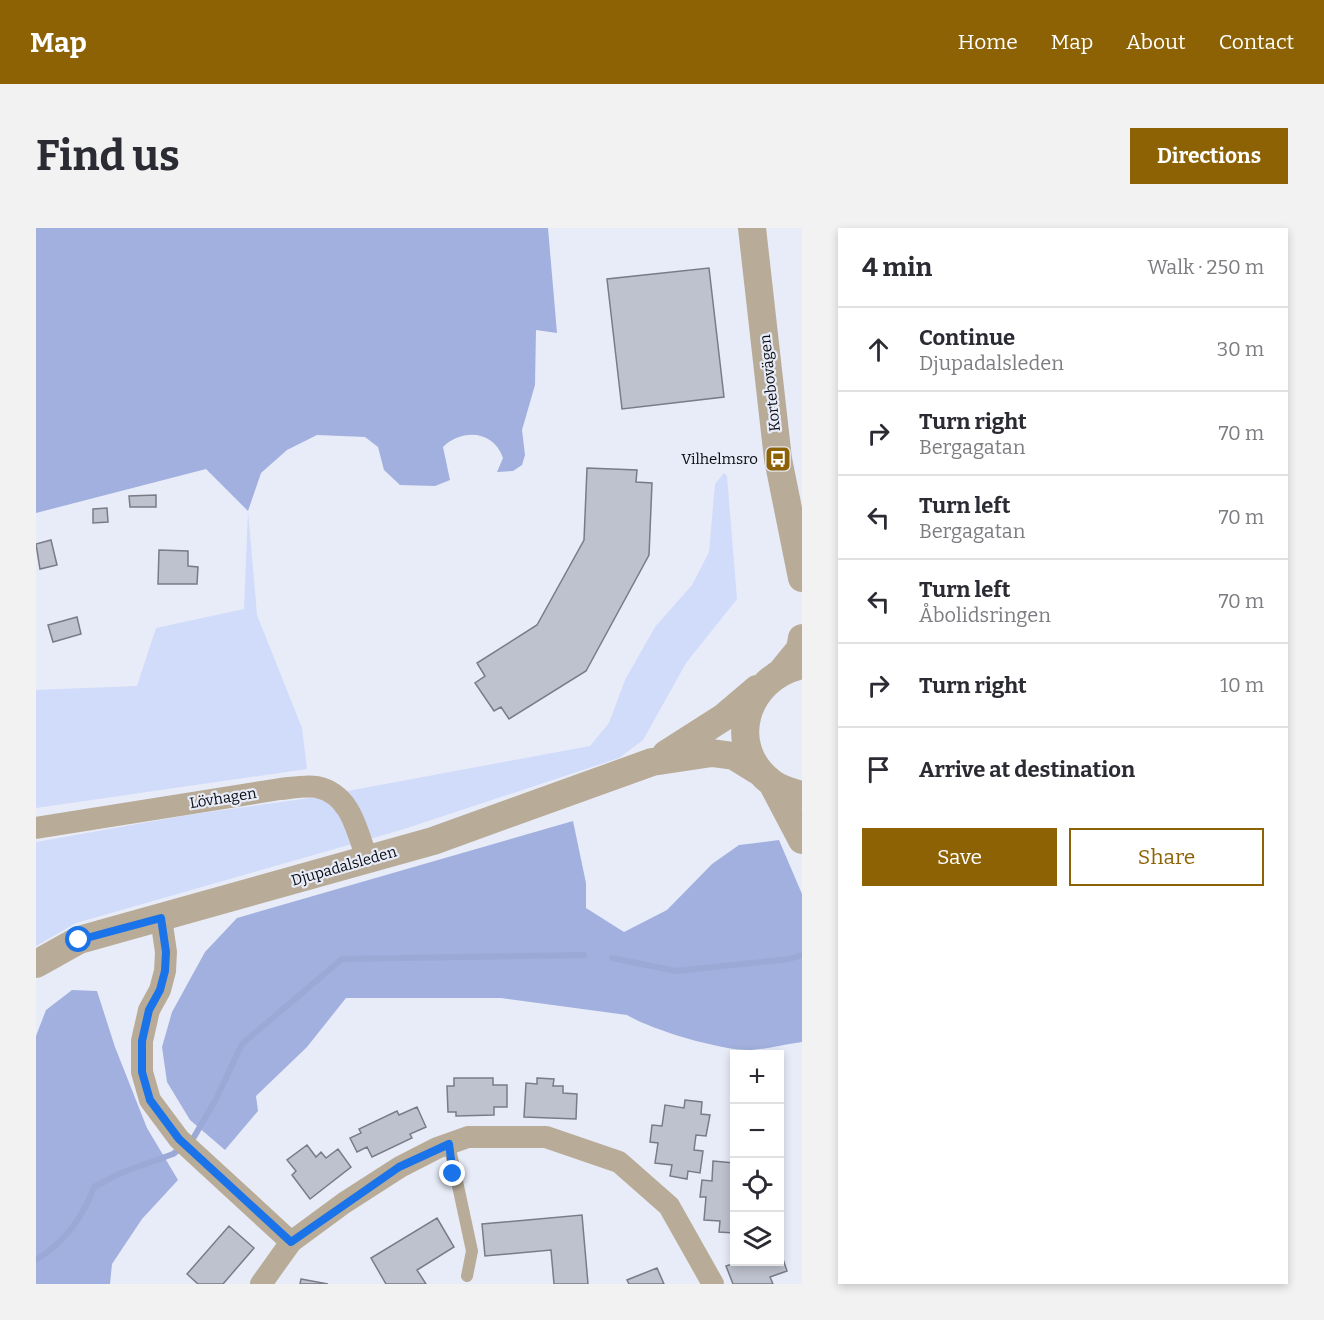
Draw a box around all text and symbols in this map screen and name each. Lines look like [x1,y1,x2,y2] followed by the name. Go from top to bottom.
[30,26,87,59] text: Map
[958,29,1018,55] text: Home
[1051,29,1093,55] text: Map
[1126,29,1186,55] text: About
[1219,29,1294,55] text: Contact
[1130,128,1288,184] button: Directions
[36,131,180,181] text: Find us
[862,252,932,283] text: 4 min
[1147,255,1264,279] text: Walk · 250 m
[919,324,1015,351] text: Continue
[756,333,784,432] street label: Kortebovägen
[862,333,895,366] icon: ahead
[1217,337,1264,361] text: 30 m
[919,351,1064,375] text: Djupadalsleden
[919,408,1027,435] text: Turn right
[862,417,895,450] icon: right
[1218,421,1264,445] text: 70 m
[919,435,1025,459] text: Bergagatan
[763,444,793,474] bus stop icon: Vilhelmsro
[681,450,758,468] place label: Vilhelmsro
[919,492,1011,519] text: Turn left
[862,501,895,534] icon: left
[1218,505,1264,529] text: 70 m
[919,519,1025,543] text: Bergagatan
[919,576,1011,603] text: Turn left
[862,585,895,618] icon: left
[1218,589,1264,613] text: 70 m
[919,603,1051,627] text: Åbolidsringen
[862,669,895,702] icon: right
[919,672,1027,699] text: Turn right
[1220,673,1264,697] text: 10 m
[862,753,895,786] icon: arrive
[919,756,1135,783] text: Arrive at destination
[188,784,258,812] street label: Lövhagen
[862,828,1057,886] button: Save
[1069,828,1264,886] button: Share
[289,842,399,890] street label: Djupadalsleden
[65,926,91,952] route start
[730,1050,784,1266] map controls
[730,1050,784,1104] button: +
[730,1104,784,1158] button: −
[730,1158,784,1212] button: locate
[439,1160,465,1186] route end
[730,1212,784,1266] button: layers

